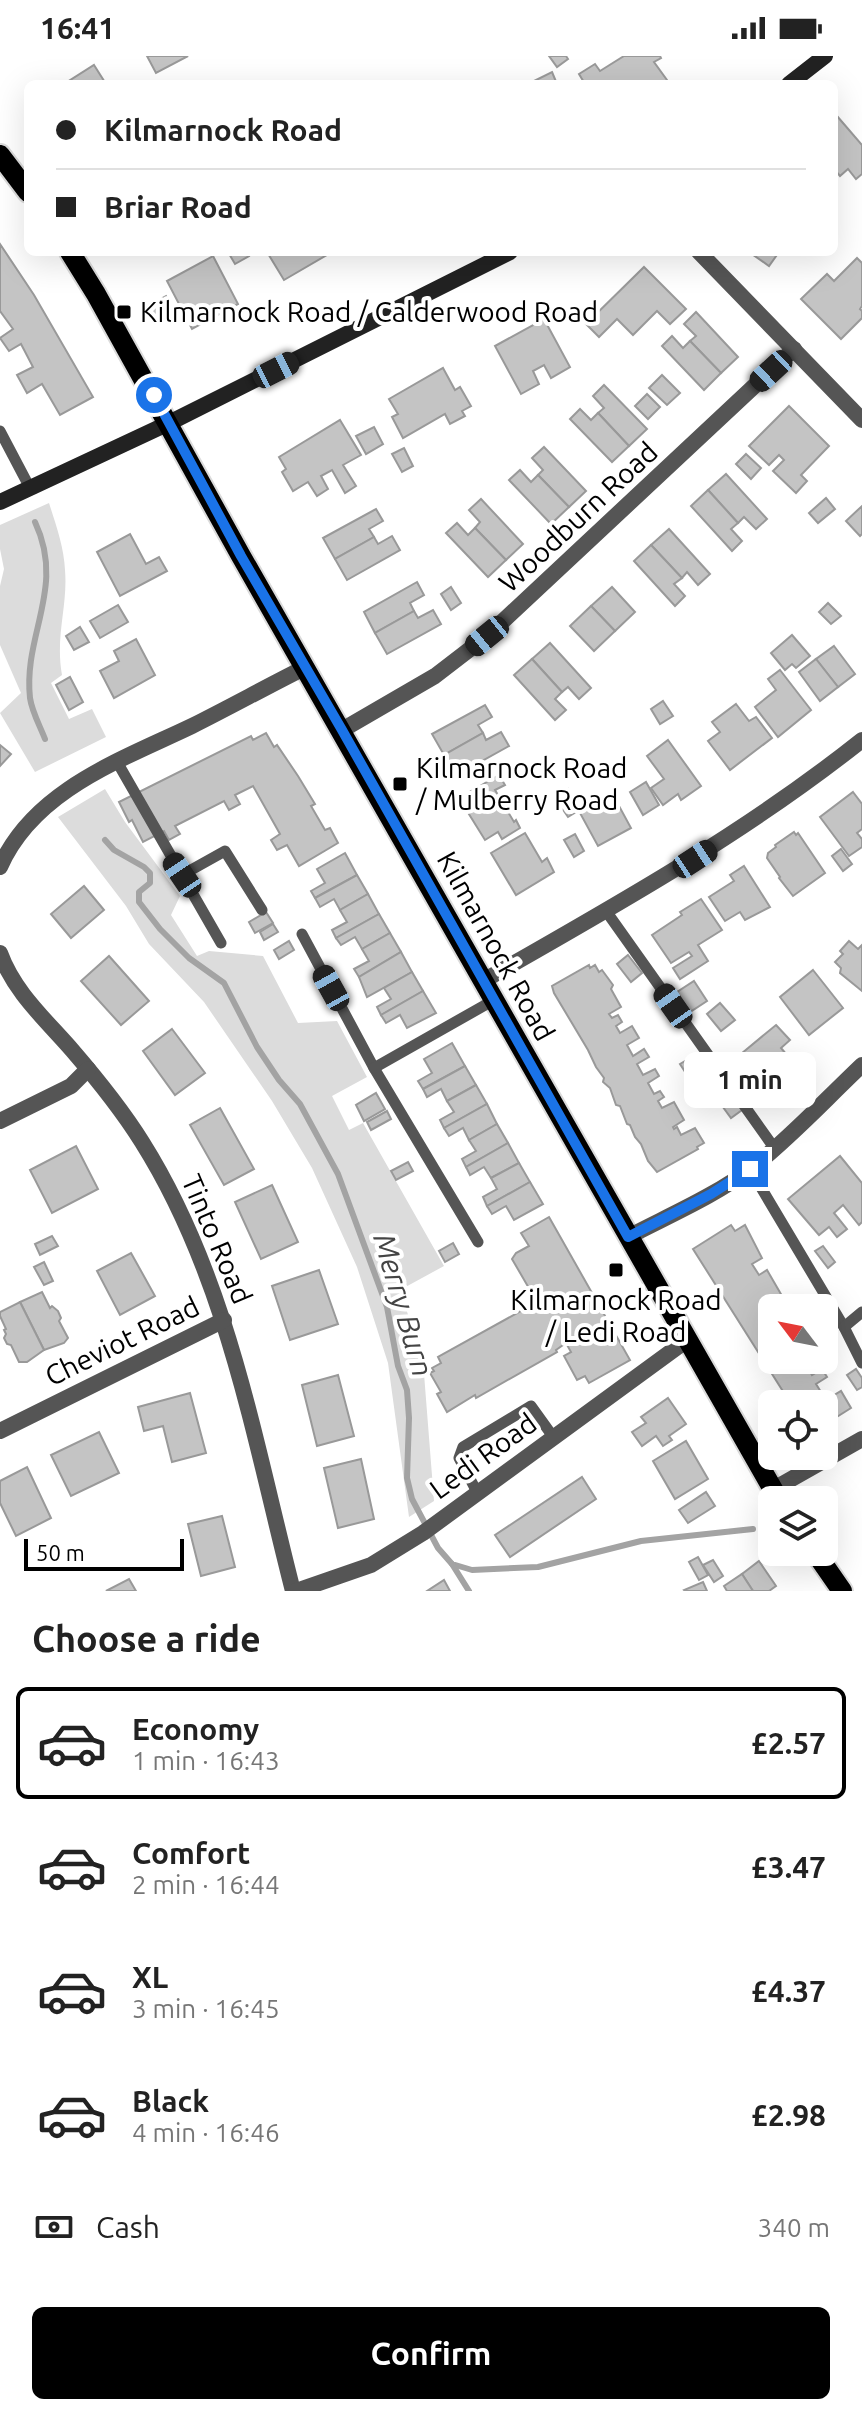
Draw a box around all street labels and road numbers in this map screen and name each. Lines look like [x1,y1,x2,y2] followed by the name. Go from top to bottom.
[492,436,663,598] street label: Woodburn Road
[432,846,561,1046] street label: Kilmarnock Road
[176,1170,259,1308] street label: Tinto Road
[40,1290,204,1391] street label: Cheviot Road
[423,1407,542,1505] street label: Ledi Road

